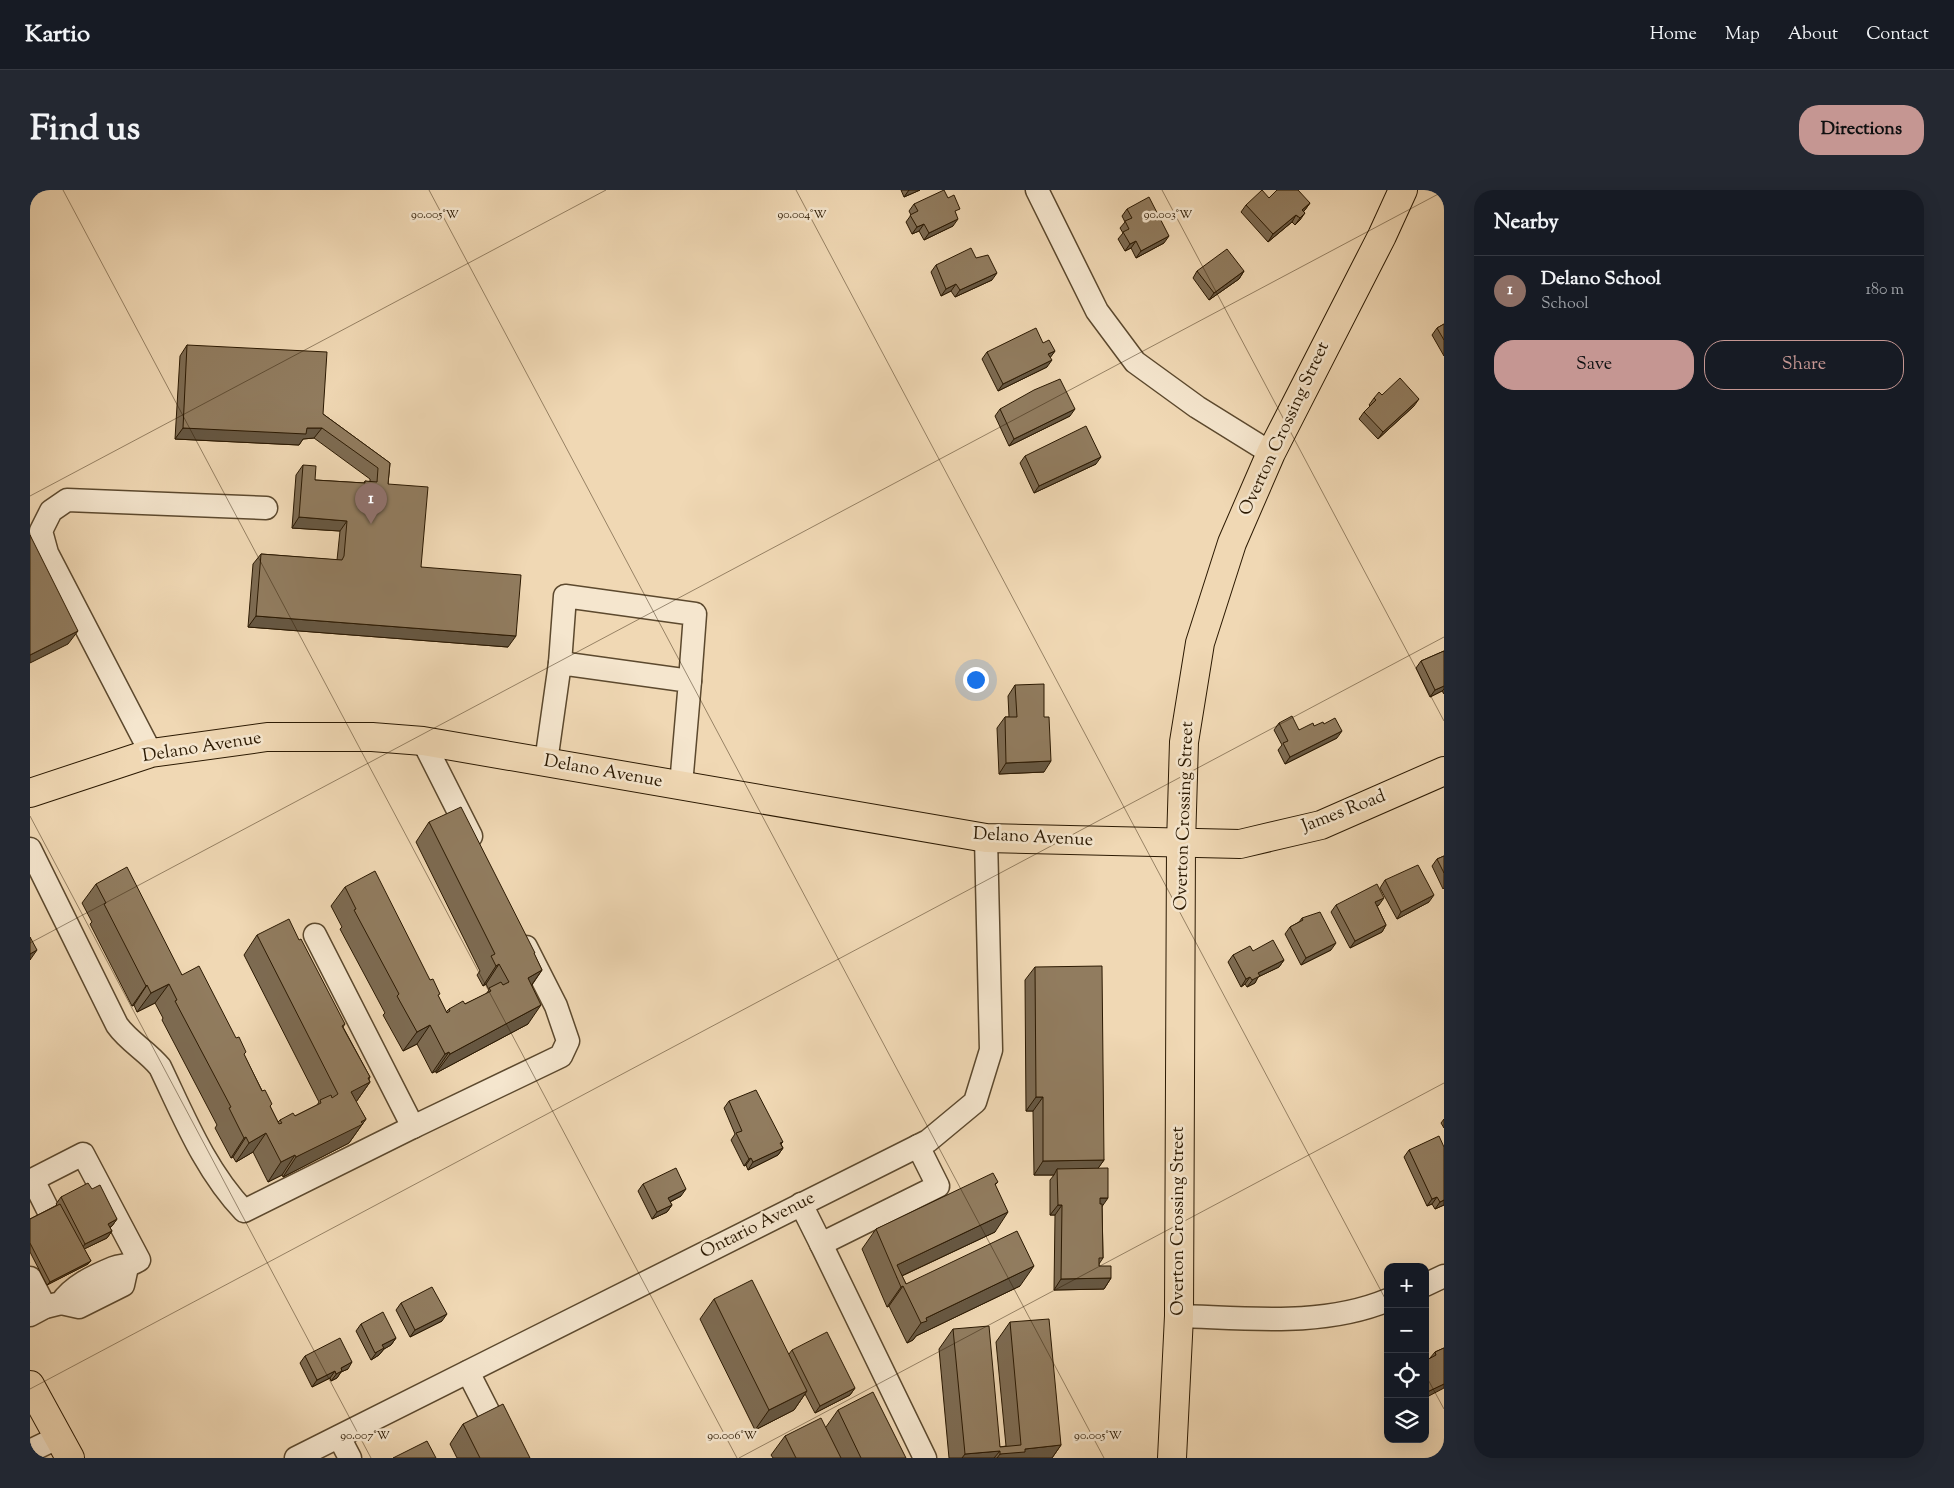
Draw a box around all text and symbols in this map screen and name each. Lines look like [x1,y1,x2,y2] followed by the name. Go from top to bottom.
[25,18,90,52] text: Kartio
[1650,22,1697,48] text: Home
[1725,22,1760,48] text: Map
[1788,22,1838,48] text: About
[1866,22,1929,48] text: Contact
[30,105,140,156] text: Find us
[1799,105,1924,155] button: Directions
[411,206,460,224] text: 90.005°W
[777,206,827,224] text: 90.004°W
[1144,206,1193,224] text: 90.003°W
[1494,208,1559,238] text: Nearby
[1541,266,1661,293] text: Delano School
[1507,279,1513,302] text: 1
[1865,279,1904,302] text: 180 m
[1541,293,1589,316] text: School
[1233,338,1337,520] street label: Overton Crossing Street
[1494,340,1694,390] button: Save
[1704,340,1904,390] button: Share
[355,483,387,524] pin: 1
[963,667,989,693] your location
[1169,721,1201,911] street label: Overton Crossing Street
[141,726,263,770] street label: Delano Avenue
[542,749,664,795] street label: Delano Avenue
[1297,784,1390,840] street label: James Road
[972,822,1094,854] street label: Delano Avenue
[1166,1126,1192,1316] street label: Overton Crossing Street
[696,1186,820,1266] street label: Ontario Avenue
[1384,1263,1429,1443] map controls
[1384,1263,1429,1308] button: +
[1384,1308,1429,1353] button: −
[1384,1353,1429,1398] button: locate
[1384,1398,1429,1443] button: layers
[340,1427,391,1445] text: 90.007°W
[707,1427,757,1445] text: 90.006°W
[1074,1427,1123,1445] text: 90.005°W

